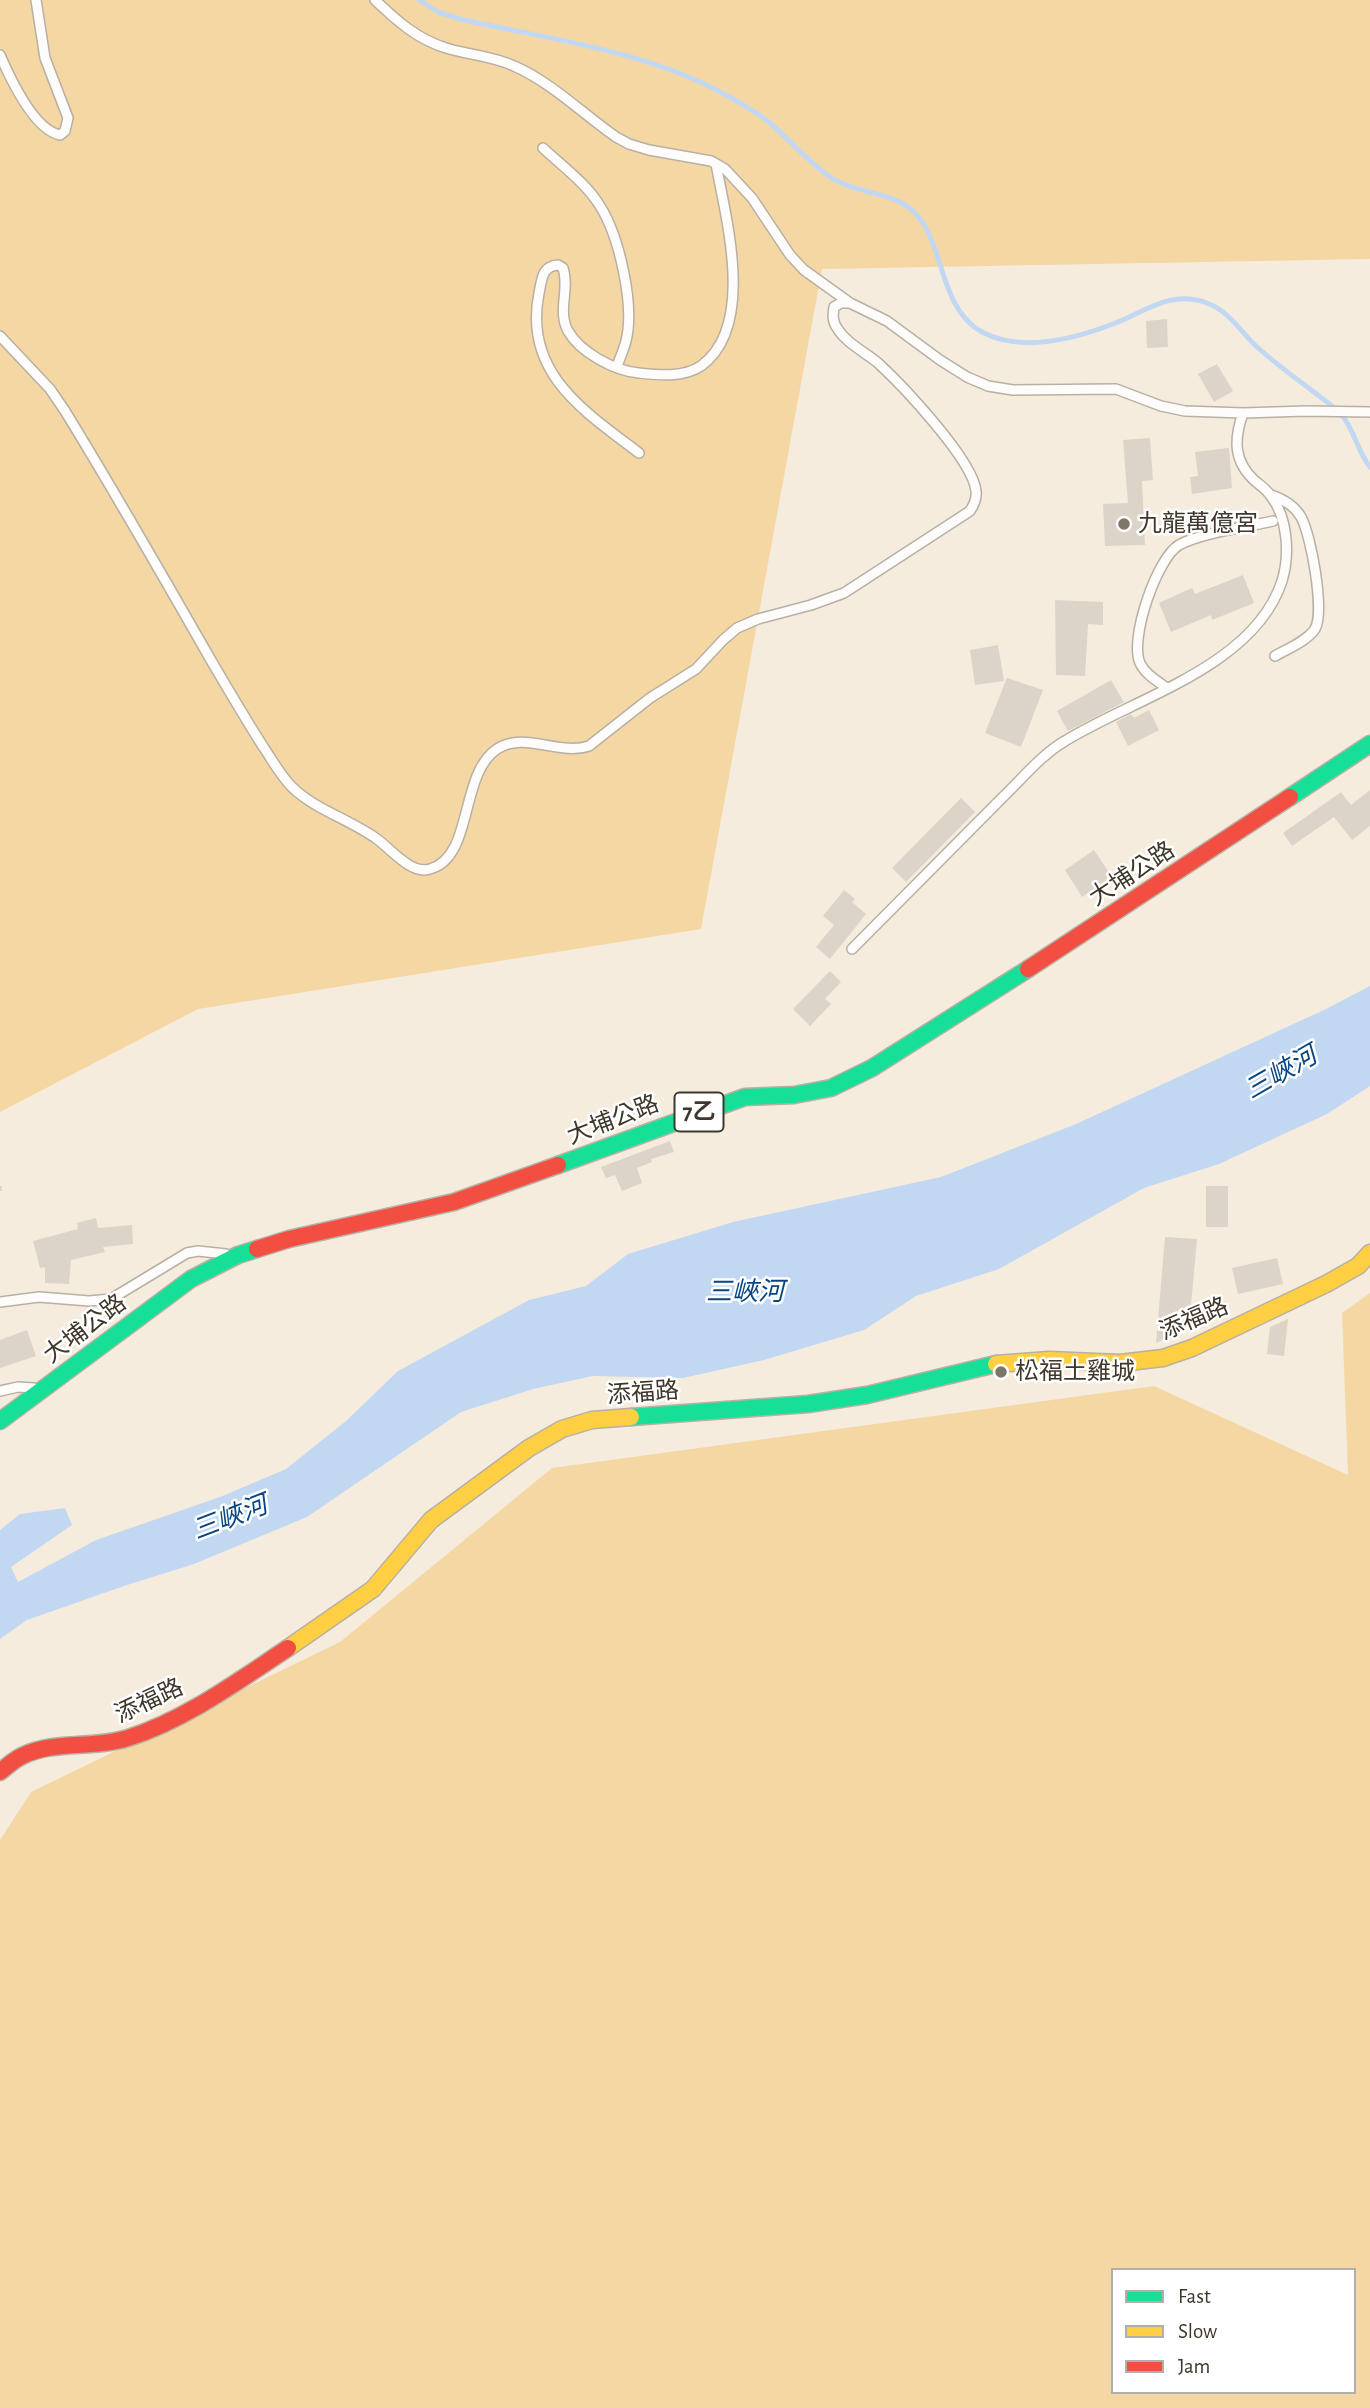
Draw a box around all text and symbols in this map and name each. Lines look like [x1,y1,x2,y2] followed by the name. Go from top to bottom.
[1138,510,1258,538] place label: 九龍萬億宮
[1116,516,1132,532] marker: 九龍萬億宮
[1084,836,1180,912] street label: 大埔公路
[1239,1040,1323,1106] water label: 三峽河
[563,1089,663,1151] street label: 大埔公路
[674,1092,724,1132] road number: 7乙
[706,1276,784,1308] water label: 三峽河
[38,1289,132,1369] street label: 大埔公路
[1155,1292,1233,1346] street label: 添福路
[1015,1358,1135,1386] place label: 松福土雞城
[993,1364,1009,1380] marker: 松福土雞城
[606,1376,680,1410] street label: 添福路
[188,1489,272,1547] water label: 三峽河
[110,1673,188,1729] street label: 添福路
[1111,2268,1356,2394] legend
[1178,2286,1211,2307] text: Fast
[1178,2321,1217,2342] text: Slow
[1178,2356,1210,2377] text: Jam

